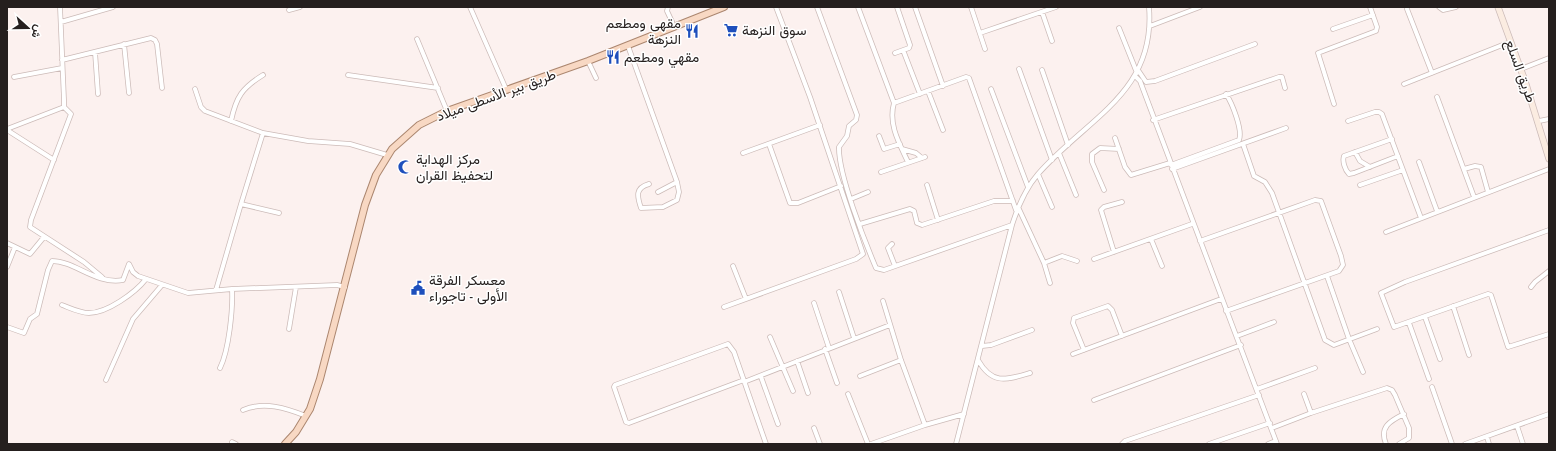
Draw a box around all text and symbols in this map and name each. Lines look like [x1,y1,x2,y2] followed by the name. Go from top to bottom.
[8,8,48,48] north arrow
[606,13,681,49] place label: مقهى ومطعم النزهة
[742,20,806,40] place label: سوق النزهة
[723,22,739,38] supermarket icon: سوق النزهة
[27,23,47,41] text: ش
[684,23,700,39] restaurant icon: مقهى ومطعم النزهة
[1499,37,1542,106] street label: طريق السلع
[624,47,699,69] place label: مقهي ومطعم
[605,49,621,65] restaurant icon: مقهي ومطعم
[433,64,559,126] street label: طريق بير الأسطى ميلاد
[416,149,493,185] place label: مركز الهداية لتحفيظ القران
[397,159,413,175] mosque icon: مركز الهداية لتحفيظ القران
[429,270,508,306] place label: معسكر الفرقة الأولى - تاجوراء
[410,280,426,296] public building icon: معسكر الفرقة الأولى - تاجوراء

